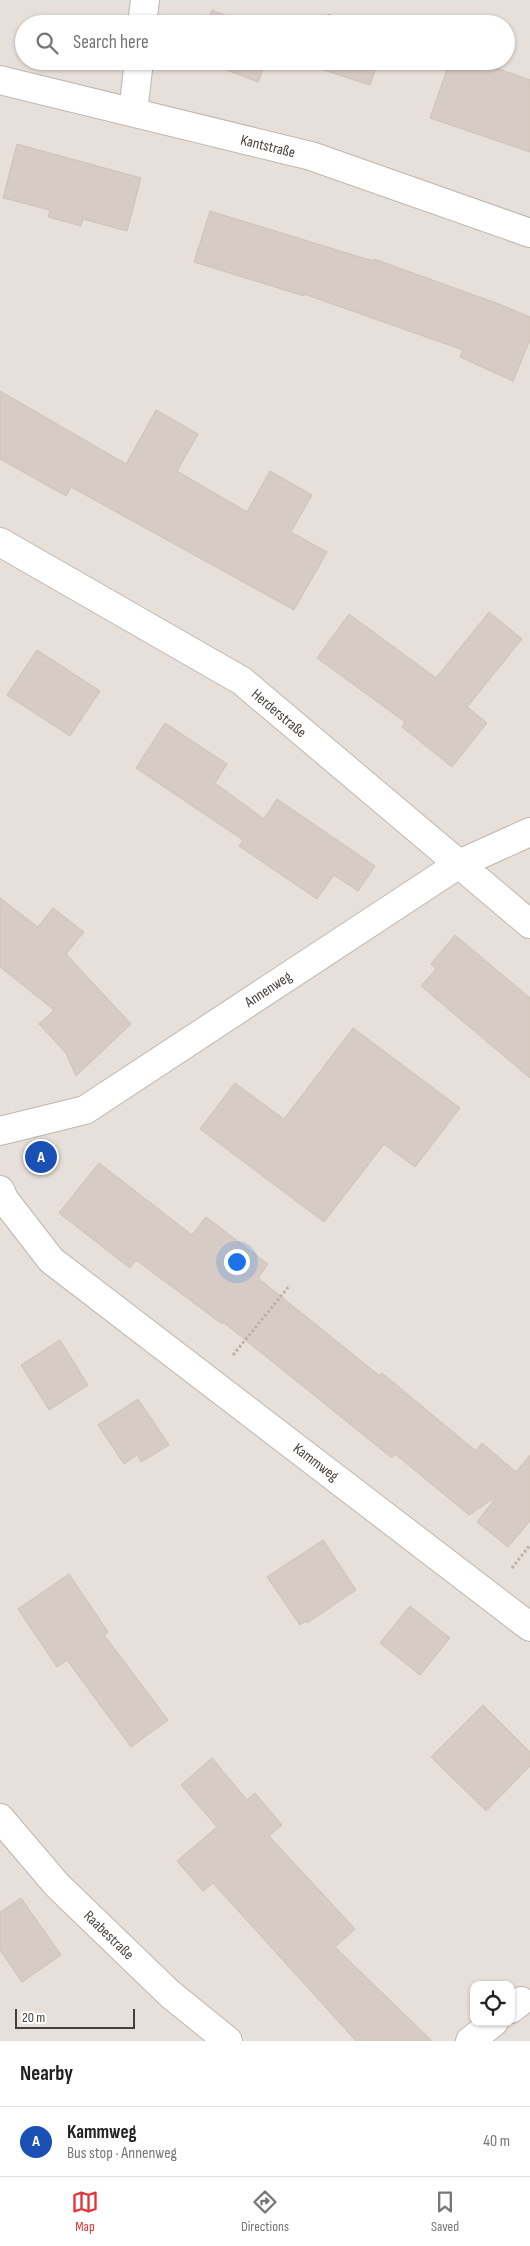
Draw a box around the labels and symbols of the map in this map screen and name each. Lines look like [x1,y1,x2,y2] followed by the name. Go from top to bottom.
[239,131,297,162] street label: Kantstraße
[247,685,310,742] street label: Herderstraße
[240,967,295,1012] street label: Annenweg
[25,1138,57,1176] pin: A
[224,1249,250,1275] your location
[289,1439,342,1486] street label: Kammweg
[80,1907,138,1964] street label: Raabestraße
[15,2006,135,2029] scale bar

